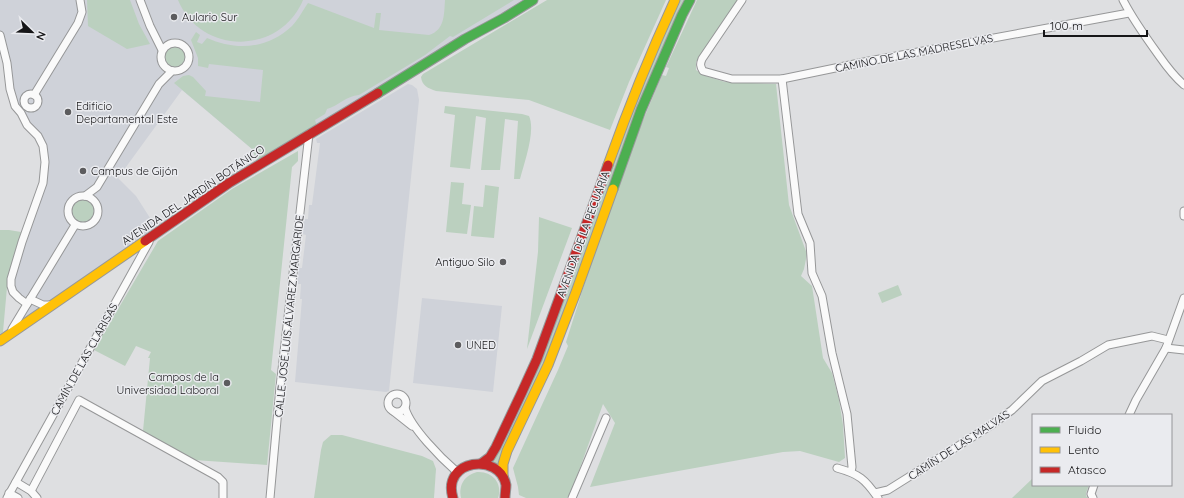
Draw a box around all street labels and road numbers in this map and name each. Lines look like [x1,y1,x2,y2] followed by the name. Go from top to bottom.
[834,31,994,75] street label: CAMINO DE LAS MADRESELVAS
[119,142,267,248] street label: AVENIDA DEL JARDÍN BOTÁNICO
[554,169,612,299] street label: AVENIDA DE LA PECUARIA
[271,214,307,418] street label: CALLE JOSÉ LUIS ÁLVAREZ MARGARIDE
[47,300,121,418] street label: CAMÍN DE LAS CLARISAS
[906,407,1012,483] street label: CAMÍN DE LAS MALVAS

